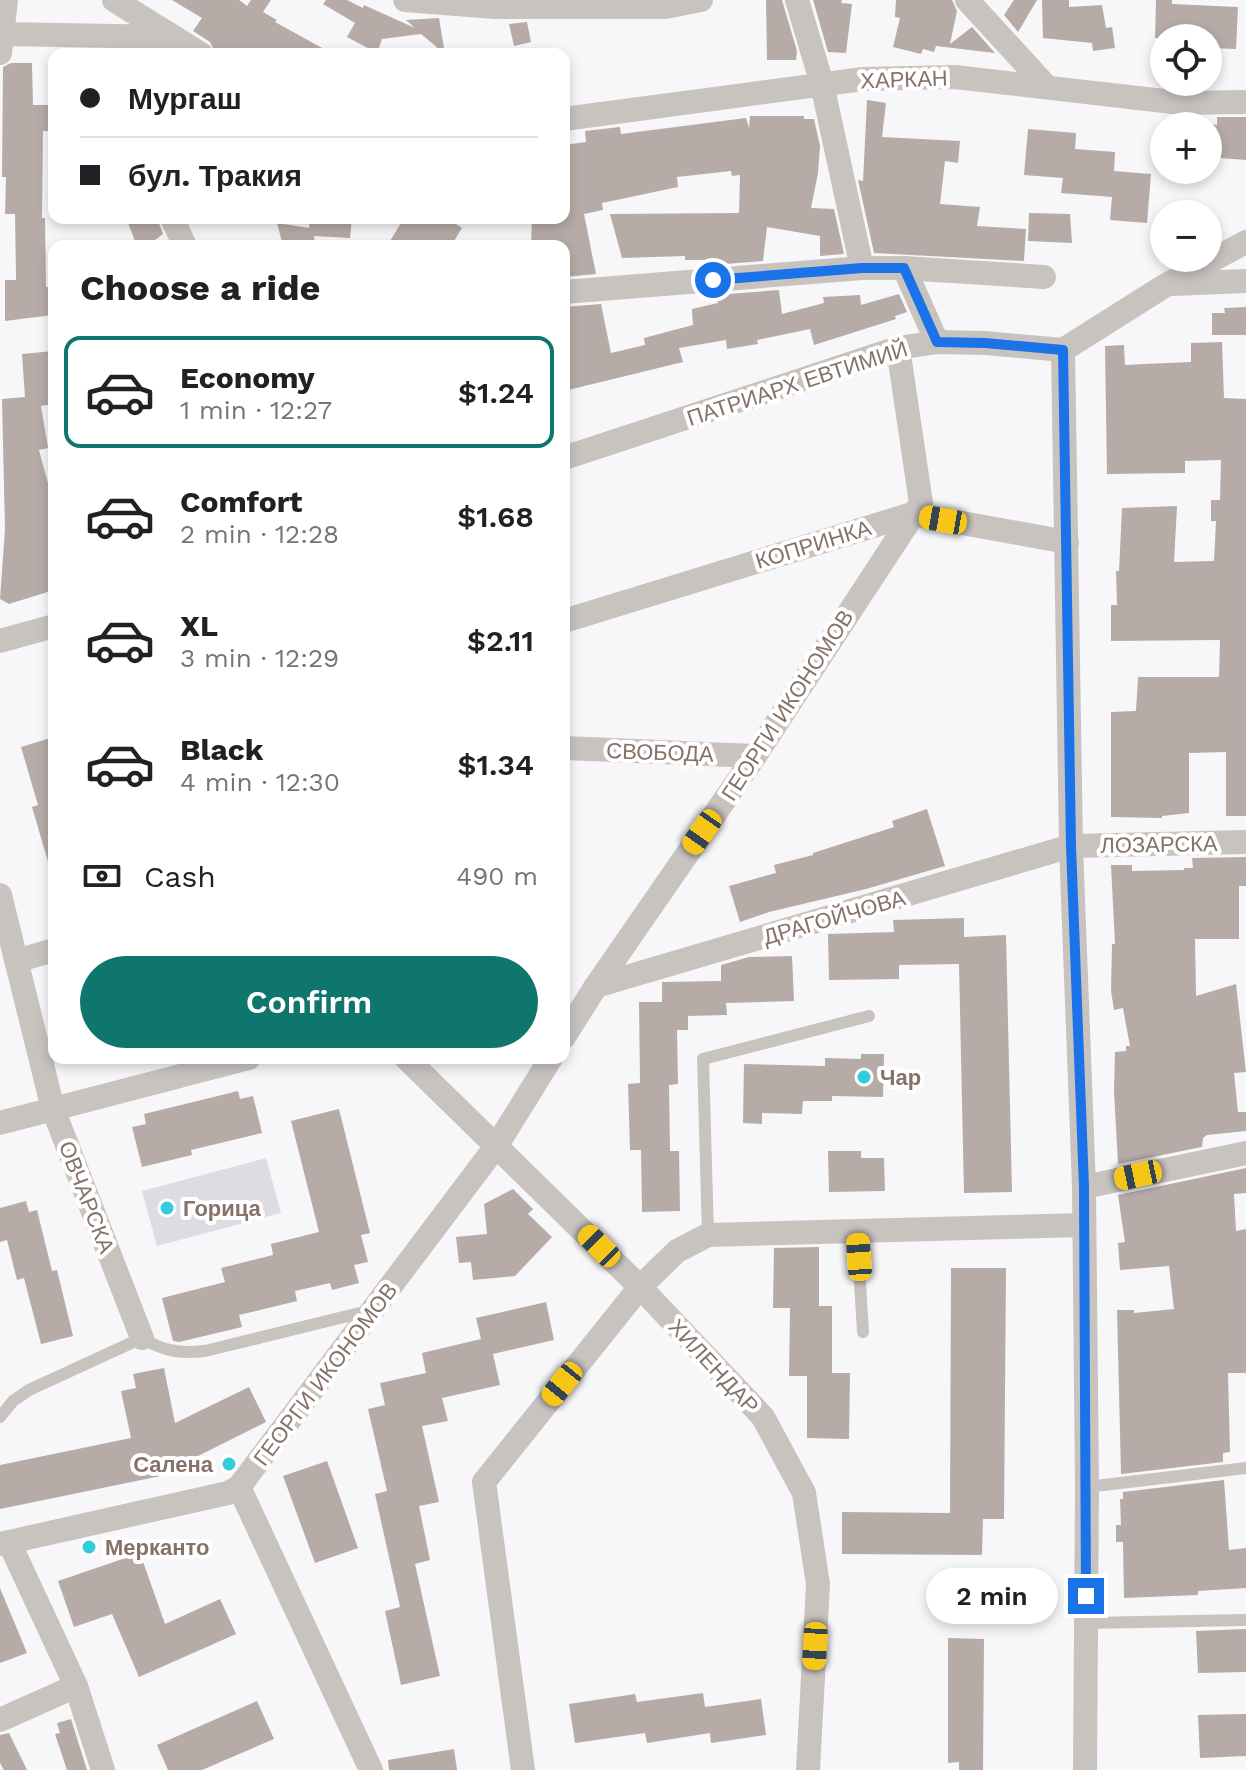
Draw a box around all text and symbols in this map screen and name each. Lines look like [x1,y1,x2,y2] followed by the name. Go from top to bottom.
[1150,24,1222,272] map controls
[1150,24,1222,96] button: locate
[860,65,948,94] street label: ХАРКАН
[128,81,242,116] text: Мургаш
[1150,112,1222,184] button: +
[128,158,302,193] text: бул. Тракия
[1150,200,1222,272] button: −
[695,262,731,298] route start
[80,267,320,309] text: Choose a ride
[684,336,911,431] street label: ПАТРИАРХ ЕВТИМИЙ
[84,356,156,428] icon: car
[180,360,315,395] text: Economy
[458,375,534,410] text: $1.24
[180,395,332,425] text: 1 min · 12:27
[84,480,156,552] icon: car
[180,484,302,519] text: Comfort
[457,499,534,534] text: $1.68
[917,504,969,536] car
[752,515,874,574] street label: КОПРИНКА
[180,519,339,549] text: 2 min · 12:28
[84,604,156,676] icon: car
[716,605,858,805] street label: ГЕОРГИ ИКОНОМОВ
[180,608,218,643] text: XL
[467,623,534,658] text: $2.11
[180,643,339,673] text: 3 min · 12:29
[84,728,156,800] icon: car
[180,732,264,767] text: Black
[606,738,714,767] street label: СВОБОДА
[457,747,534,782] text: $1.34
[180,767,340,797] text: 4 min · 12:30
[678,805,726,859] car
[1100,831,1218,858] street label: ЛОЗАРСКА
[80,854,124,898] icon: cash
[144,859,216,894] text: Cash
[456,861,538,891] text: 490 m
[760,885,908,950] street label: ДРАГОЙЧОВА
[80,956,538,1048] button: Confirm
[880,1065,921,1090] place label: Чар
[855,1068,873,1086] marker: Чар
[54,1138,119,1257] street label: ОВЧАРСКА
[1112,1158,1164,1192] car
[183,1196,262,1221] place label: Горица
[158,1199,176,1217] marker: Горица
[574,1221,624,1271] car
[845,1232,873,1282] car
[249,1278,402,1471] street label: ГЕОРГИ ИКОНОМОВ
[664,1314,764,1419] street label: ХИЛЕНДАР
[538,1358,586,1410] car
[133,1452,214,1477] place label: Салена
[220,1455,238,1473] marker: Салена
[105,1535,209,1560] place label: Мерканто
[80,1538,98,1556] marker: Мерканто
[926,1568,1058,1624] callout: 2 min
[1068,1578,1104,1614] route end
[956,1581,1028,1611] text: 2 min
[802,1621,828,1671] car

